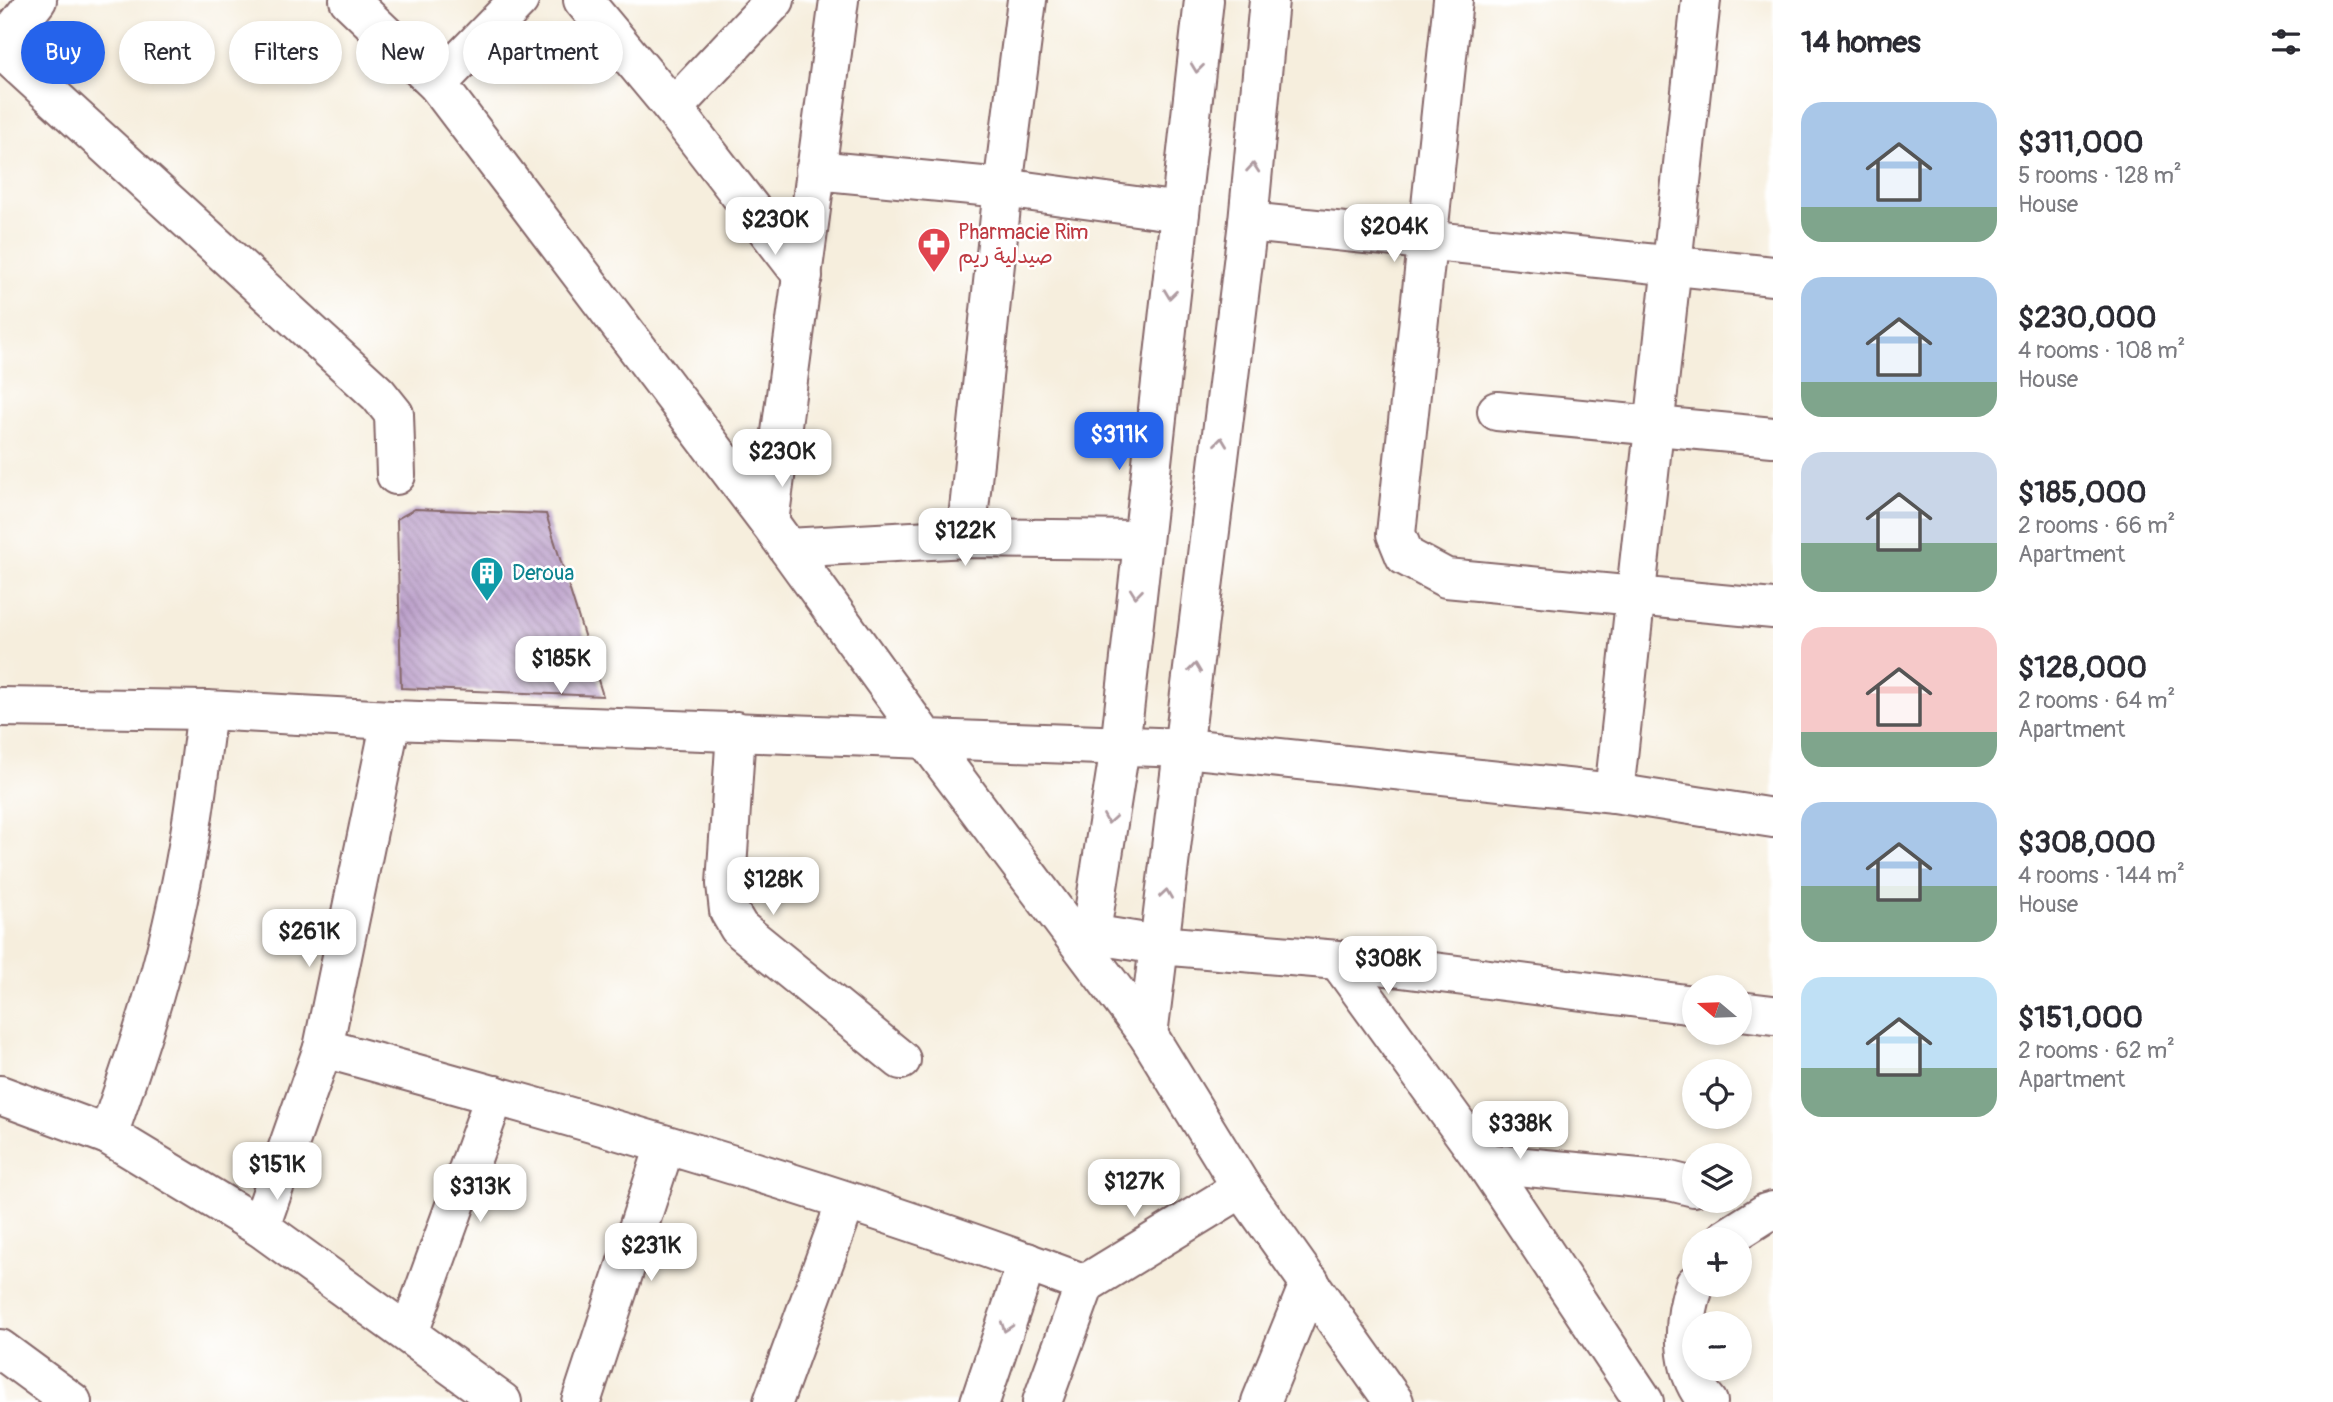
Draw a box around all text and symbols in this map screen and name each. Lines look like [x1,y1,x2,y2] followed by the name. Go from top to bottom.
[21,21,105,84] chip: Buy
[119,21,215,84] chip: Rent
[229,21,342,84] chip: Filters
[356,21,449,84] chip: New
[463,21,623,84] chip: Apartment
[2267,23,2305,61] icon: filters
[1801,24,1921,61] text: 14 homes
[1189,62,1204,74] one-way arrow
[2018,124,2144,161] text: $311,000
[1857,130,1941,214] icon: home
[2018,161,2182,190] text: 5 rooms · 128 m²
[1245,162,1260,173] one-way arrow
[2018,190,2078,219] text: House
[726,198,824,257] pin: $230K
[1345,204,1443,264] pin: $204K
[741,205,809,234] text: $230K
[1360,212,1428,241] text: $204K
[958,219,1088,272] place label: Pharmacie Rim صيدلية ريم
[915,225,953,274] pharmacy icon: Pharmacie Rim صيدلية ريم
[1163,288,1178,300] one-way arrow
[2018,299,2156,336] text: $230,000
[1857,305,1941,389] icon: home
[2018,336,2185,365] text: 4 rooms · 108 m²
[2018,365,2078,394] text: House
[1070,412,1168,472] pin: $311K
[1090,420,1148,449] text: $311K
[733,430,831,489] pin: $230K
[748,437,816,466] text: $230K
[1214,437,1229,448] one-way arrow
[2018,474,2146,511] text: $185,000
[1857,480,1941,564] icon: home
[916,508,1014,568] pin: $122K
[2018,511,2175,540] text: 2 rooms · 66 m²
[934,516,996,545] text: $122K
[2018,540,2125,569] text: Apartment
[468,554,506,603] building icon: Deroua
[512,560,574,587] place label: Deroua
[1128,587,1143,599] one-way arrow
[512,636,610,696] pin: $185K
[531,644,591,673] text: $185K
[2018,649,2147,686] text: $128,000
[1857,655,1941,739] icon: home
[1187,662,1202,674] one-way arrow
[2018,686,2175,715] text: 2 rooms · 64 m²
[2018,715,2125,744] text: Apartment
[1102,813,1117,825] one-way arrow
[2018,824,2156,861] text: $308,000
[1857,830,1941,914] icon: home
[724,858,822,917] pin: $128K
[2018,861,2185,890] text: 4 rooms · 144 m²
[743,865,803,894] text: $128K
[1158,888,1173,900] one-way arrow
[2018,890,2078,919] text: House
[260,909,358,969] pin: $261K
[278,917,340,946] text: $261K
[1339,936,1437,996] pin: $308K
[1355,944,1421,973] text: $308K
[1682,975,1752,1045] north arrow
[1682,975,1752,1381] map controls
[2018,999,2143,1036] text: $151,000
[1857,1005,1941,1089] icon: home
[2018,1036,2175,1065] text: 2 rooms · 62 m²
[1682,1059,1752,1129] button: locate
[2018,1065,2125,1094] text: Apartment
[1471,1102,1569,1161] pin: $338K
[1488,1109,1552,1138] text: $338K
[228,1142,326,1202] pin: $151K
[1682,1143,1752,1213] button: layers
[249,1150,305,1179] text: $151K
[1085,1160,1183,1219] pin: $127K
[431,1164,529,1224] pin: $313K
[1104,1167,1164,1196] text: $127K
[450,1172,511,1201] text: $313K
[602,1224,700,1283] pin: $231K
[1682,1227,1752,1297] button: +
[621,1231,681,1260] text: $231K
[1682,1311,1752,1381] button: −
[1000,1320,1014,1332] one-way arrow

